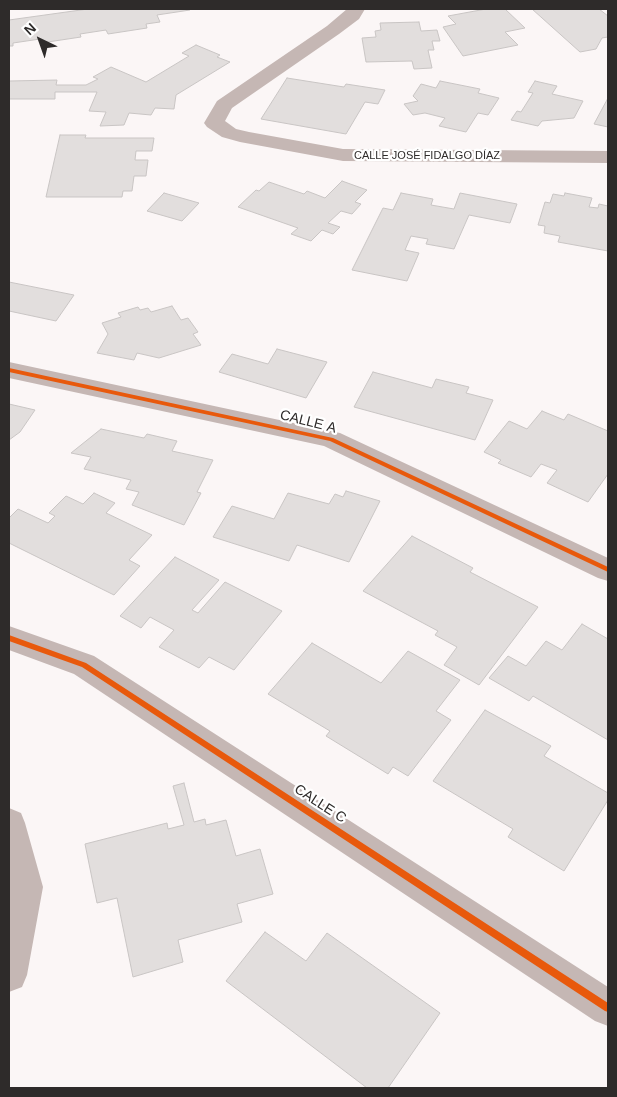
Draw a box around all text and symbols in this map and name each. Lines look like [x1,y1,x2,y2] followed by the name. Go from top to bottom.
[15,15,65,65] north arrow
[21,20,39,38] text: N
[354,149,500,163] street label: CALLE JOSÉ FIDALGO DÍAZ
[278,407,338,437] street label: CALLE A
[291,781,349,827] street label: CALLE C

